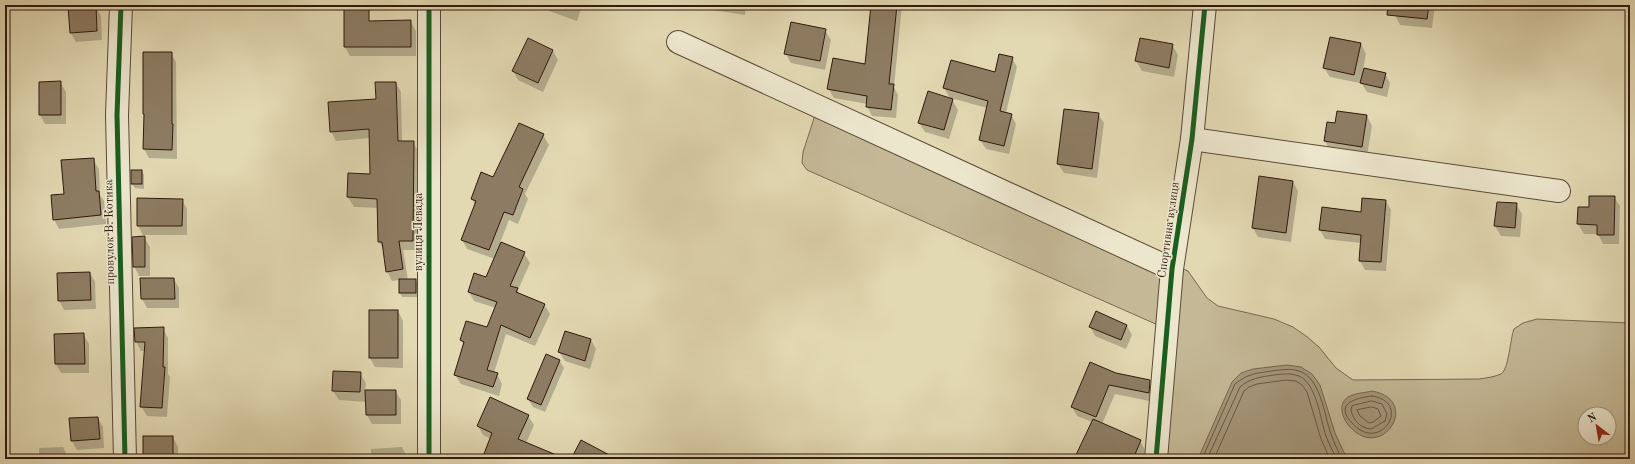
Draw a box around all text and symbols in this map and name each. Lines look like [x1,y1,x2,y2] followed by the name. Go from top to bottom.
[103,179,117,285] street label: провулок В. Котика
[1156,181,1182,279] street label: Спортивна вулиця
[413,193,425,271] street label: вулиця Левада
[1577,406,1617,446] north arrow
[1586,412,1600,426] text: N

